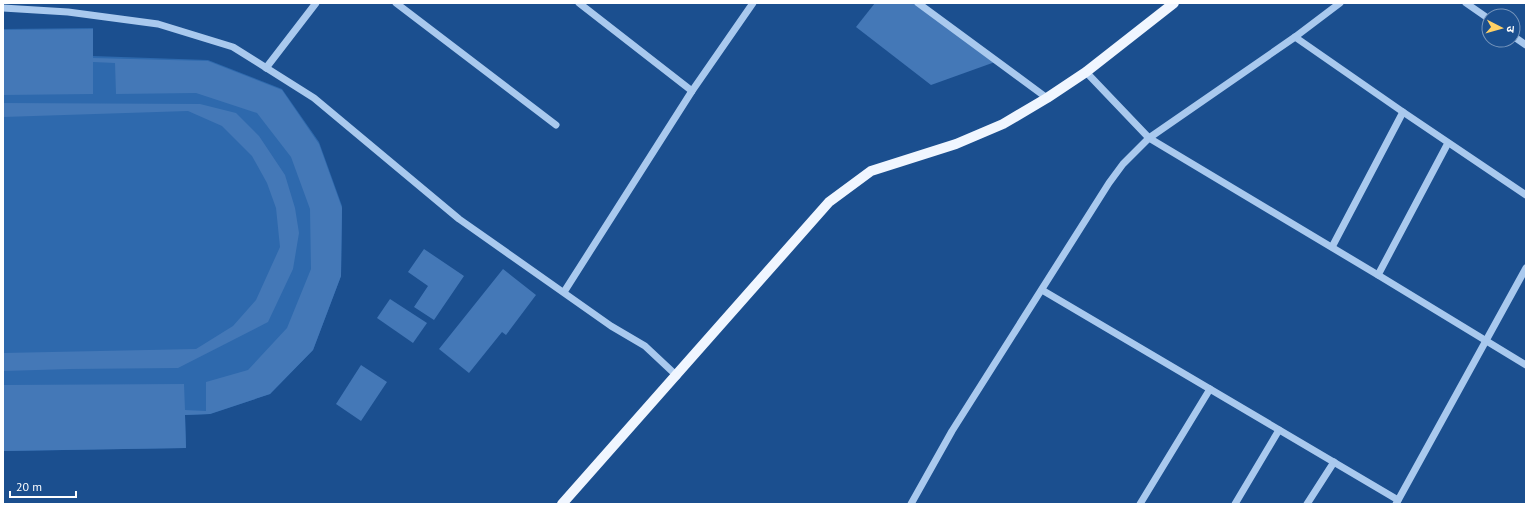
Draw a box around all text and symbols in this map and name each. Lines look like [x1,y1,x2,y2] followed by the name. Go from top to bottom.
[1481,8,1521,48] north arrow
[1504,25,1518,34] text: उ
[10,473,76,499] scale bar
[16,479,42,494] text: 20 m

